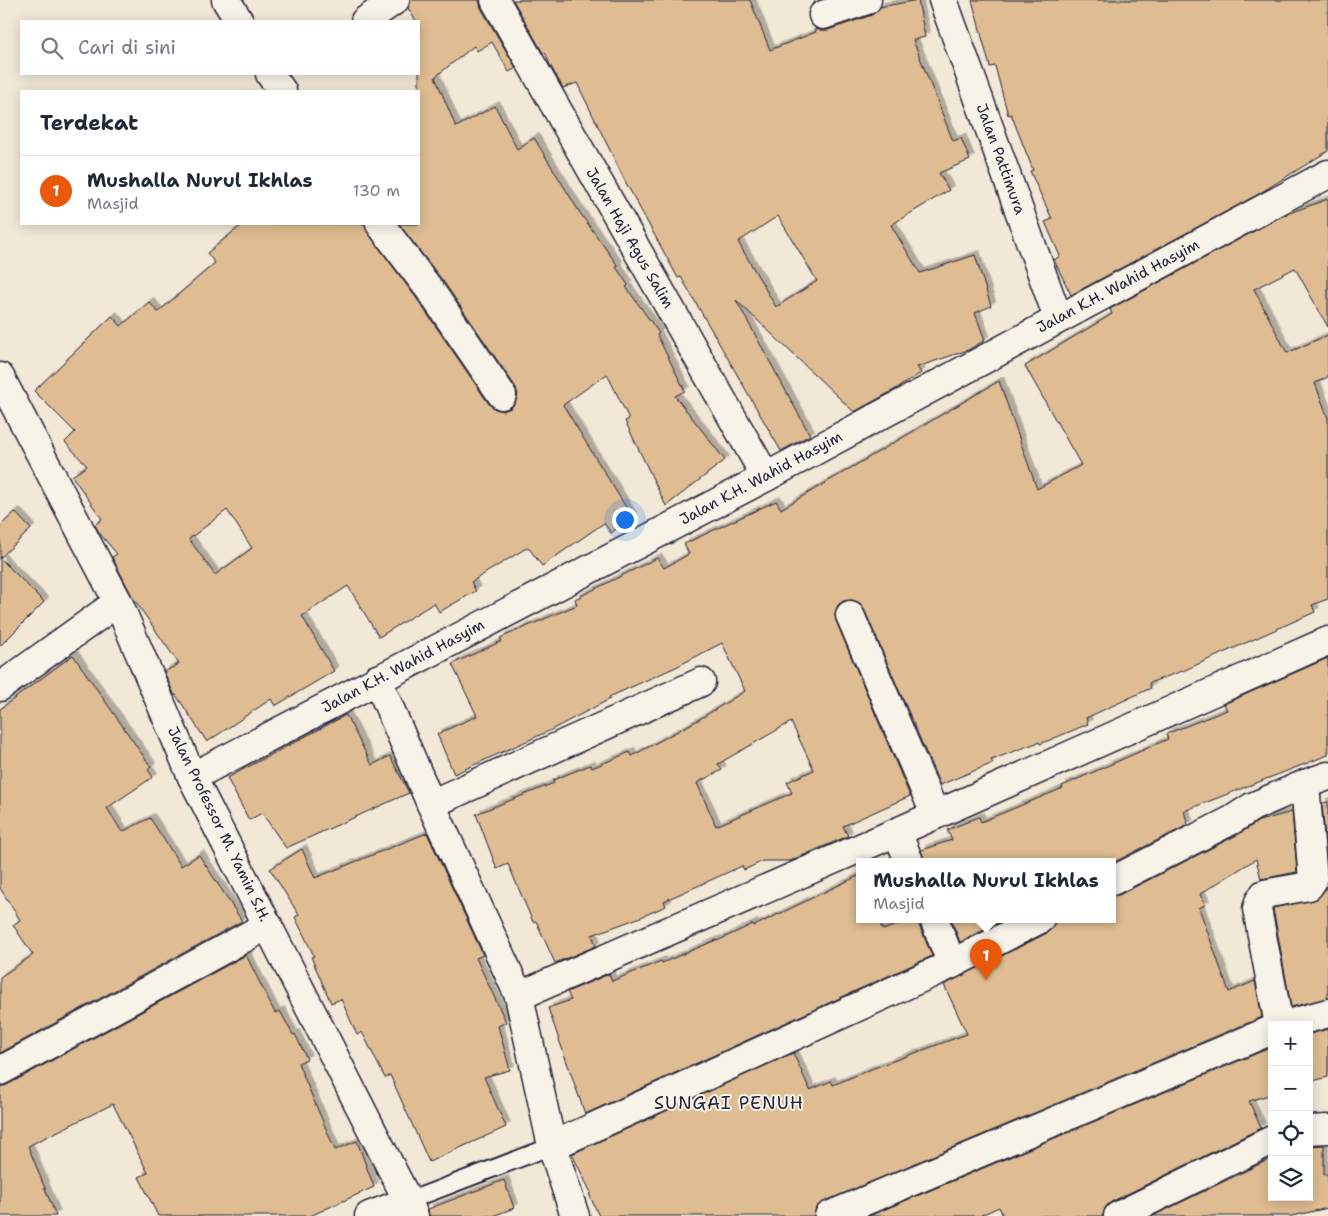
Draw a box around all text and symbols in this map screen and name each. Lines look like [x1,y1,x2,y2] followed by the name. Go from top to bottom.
[20,20,420,75] search box
[38,34,66,62] icon: search
[78,35,176,60] text: Cari di sini
[972,101,1031,218] street label: Jalan Pattimura
[40,109,138,137] text: Terdekat
[581,164,679,312] street label: Jalan Haji Agus Salim
[87,168,313,193] text: Mushalla Nurul Ikhlas
[52,180,60,201] text: 1
[353,180,400,201] text: 130 m
[87,193,139,214] text: Masjid
[1033,235,1203,337] street label: Jalan K.H. Wahid Hasyim
[676,427,846,529] street label: Jalan K.H. Wahid Hasyim
[612,507,638,533] your location
[318,615,488,717] street label: Jalan K.H. Wahid Hasyim
[163,723,275,925] street label: Jalan Professor M. Yamin S.H.
[856,858,1116,923] popup
[873,868,1099,893] text: Mushalla Nurul Ikhlas
[873,893,925,914] text: Masjid
[970,939,1002,980] pin: 1
[1268,1021,1313,1201] map controls
[1268,1021,1313,1066] button: +
[1268,1066,1313,1111] button: −
[654,1091,804,1115] district label: SUNGAI PENUH
[1268,1111,1313,1156] button: locate
[1268,1156,1313,1201] button: layers

